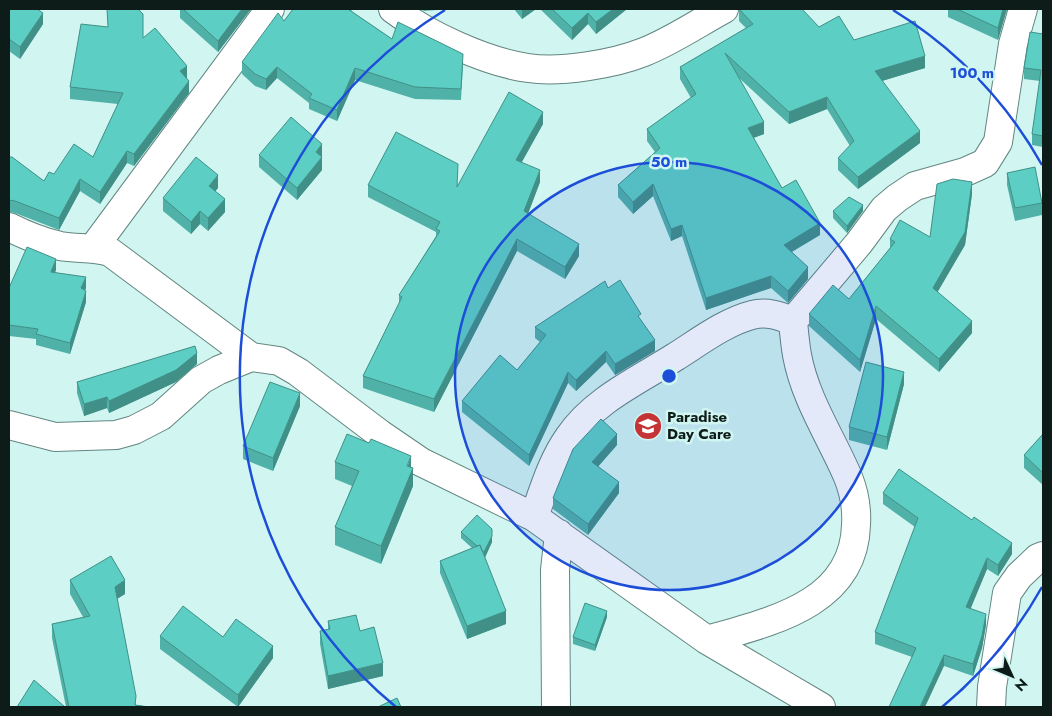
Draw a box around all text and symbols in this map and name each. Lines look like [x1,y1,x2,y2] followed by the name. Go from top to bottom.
[950,62,994,84] text: 100 m
[651,151,687,173] text: 50 m
[660,367,678,385] centre of rings
[667,406,732,445] place label: Paradise Day Care
[633,411,663,441] school or university icon: Paradise Day Care
[987,651,1037,701] north arrow
[1010,674,1032,696] text: N

